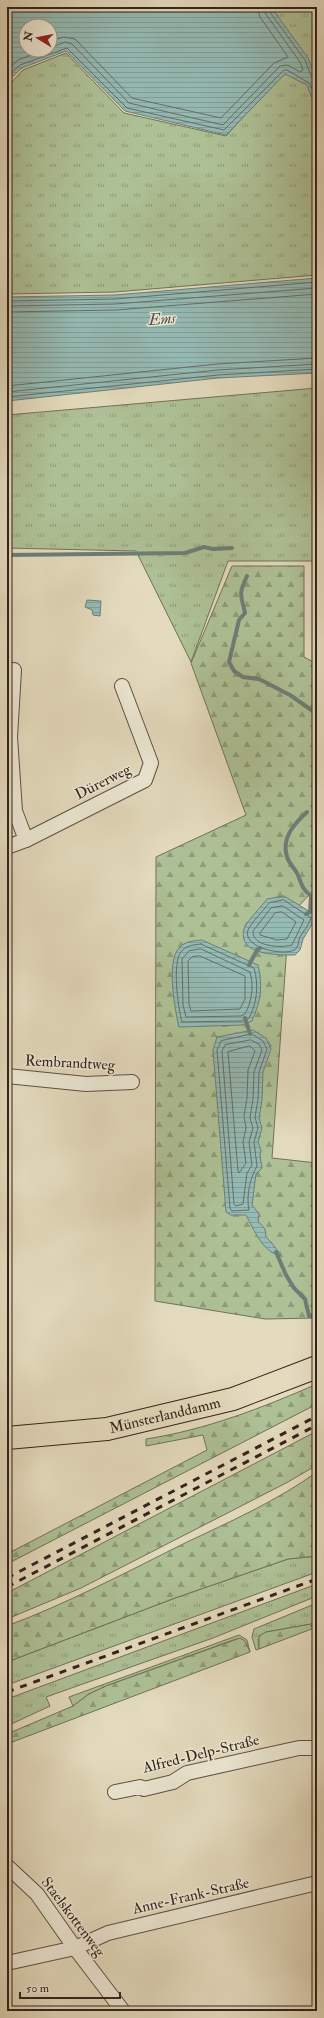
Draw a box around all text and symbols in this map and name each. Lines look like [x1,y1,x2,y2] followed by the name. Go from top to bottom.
[18,18,58,58] north arrow
[21,29,36,43] text: N
[147,308,177,330] water label: Ems
[72,760,135,804] street label: Dürerweg
[24,1051,116,1075] street label: Rembrandtweg
[108,1393,223,1438] street label: Münsterlanddamm
[140,1730,261,1779] street label: Alfred-Delp-Straße
[37,1873,110,1961] street label: Staelskottenweg
[130,1873,251,1919] street label: Anne-Frank-Straße
[20,1974,120,2000] scale bar
[26,1981,50,1996] text: 50 m

